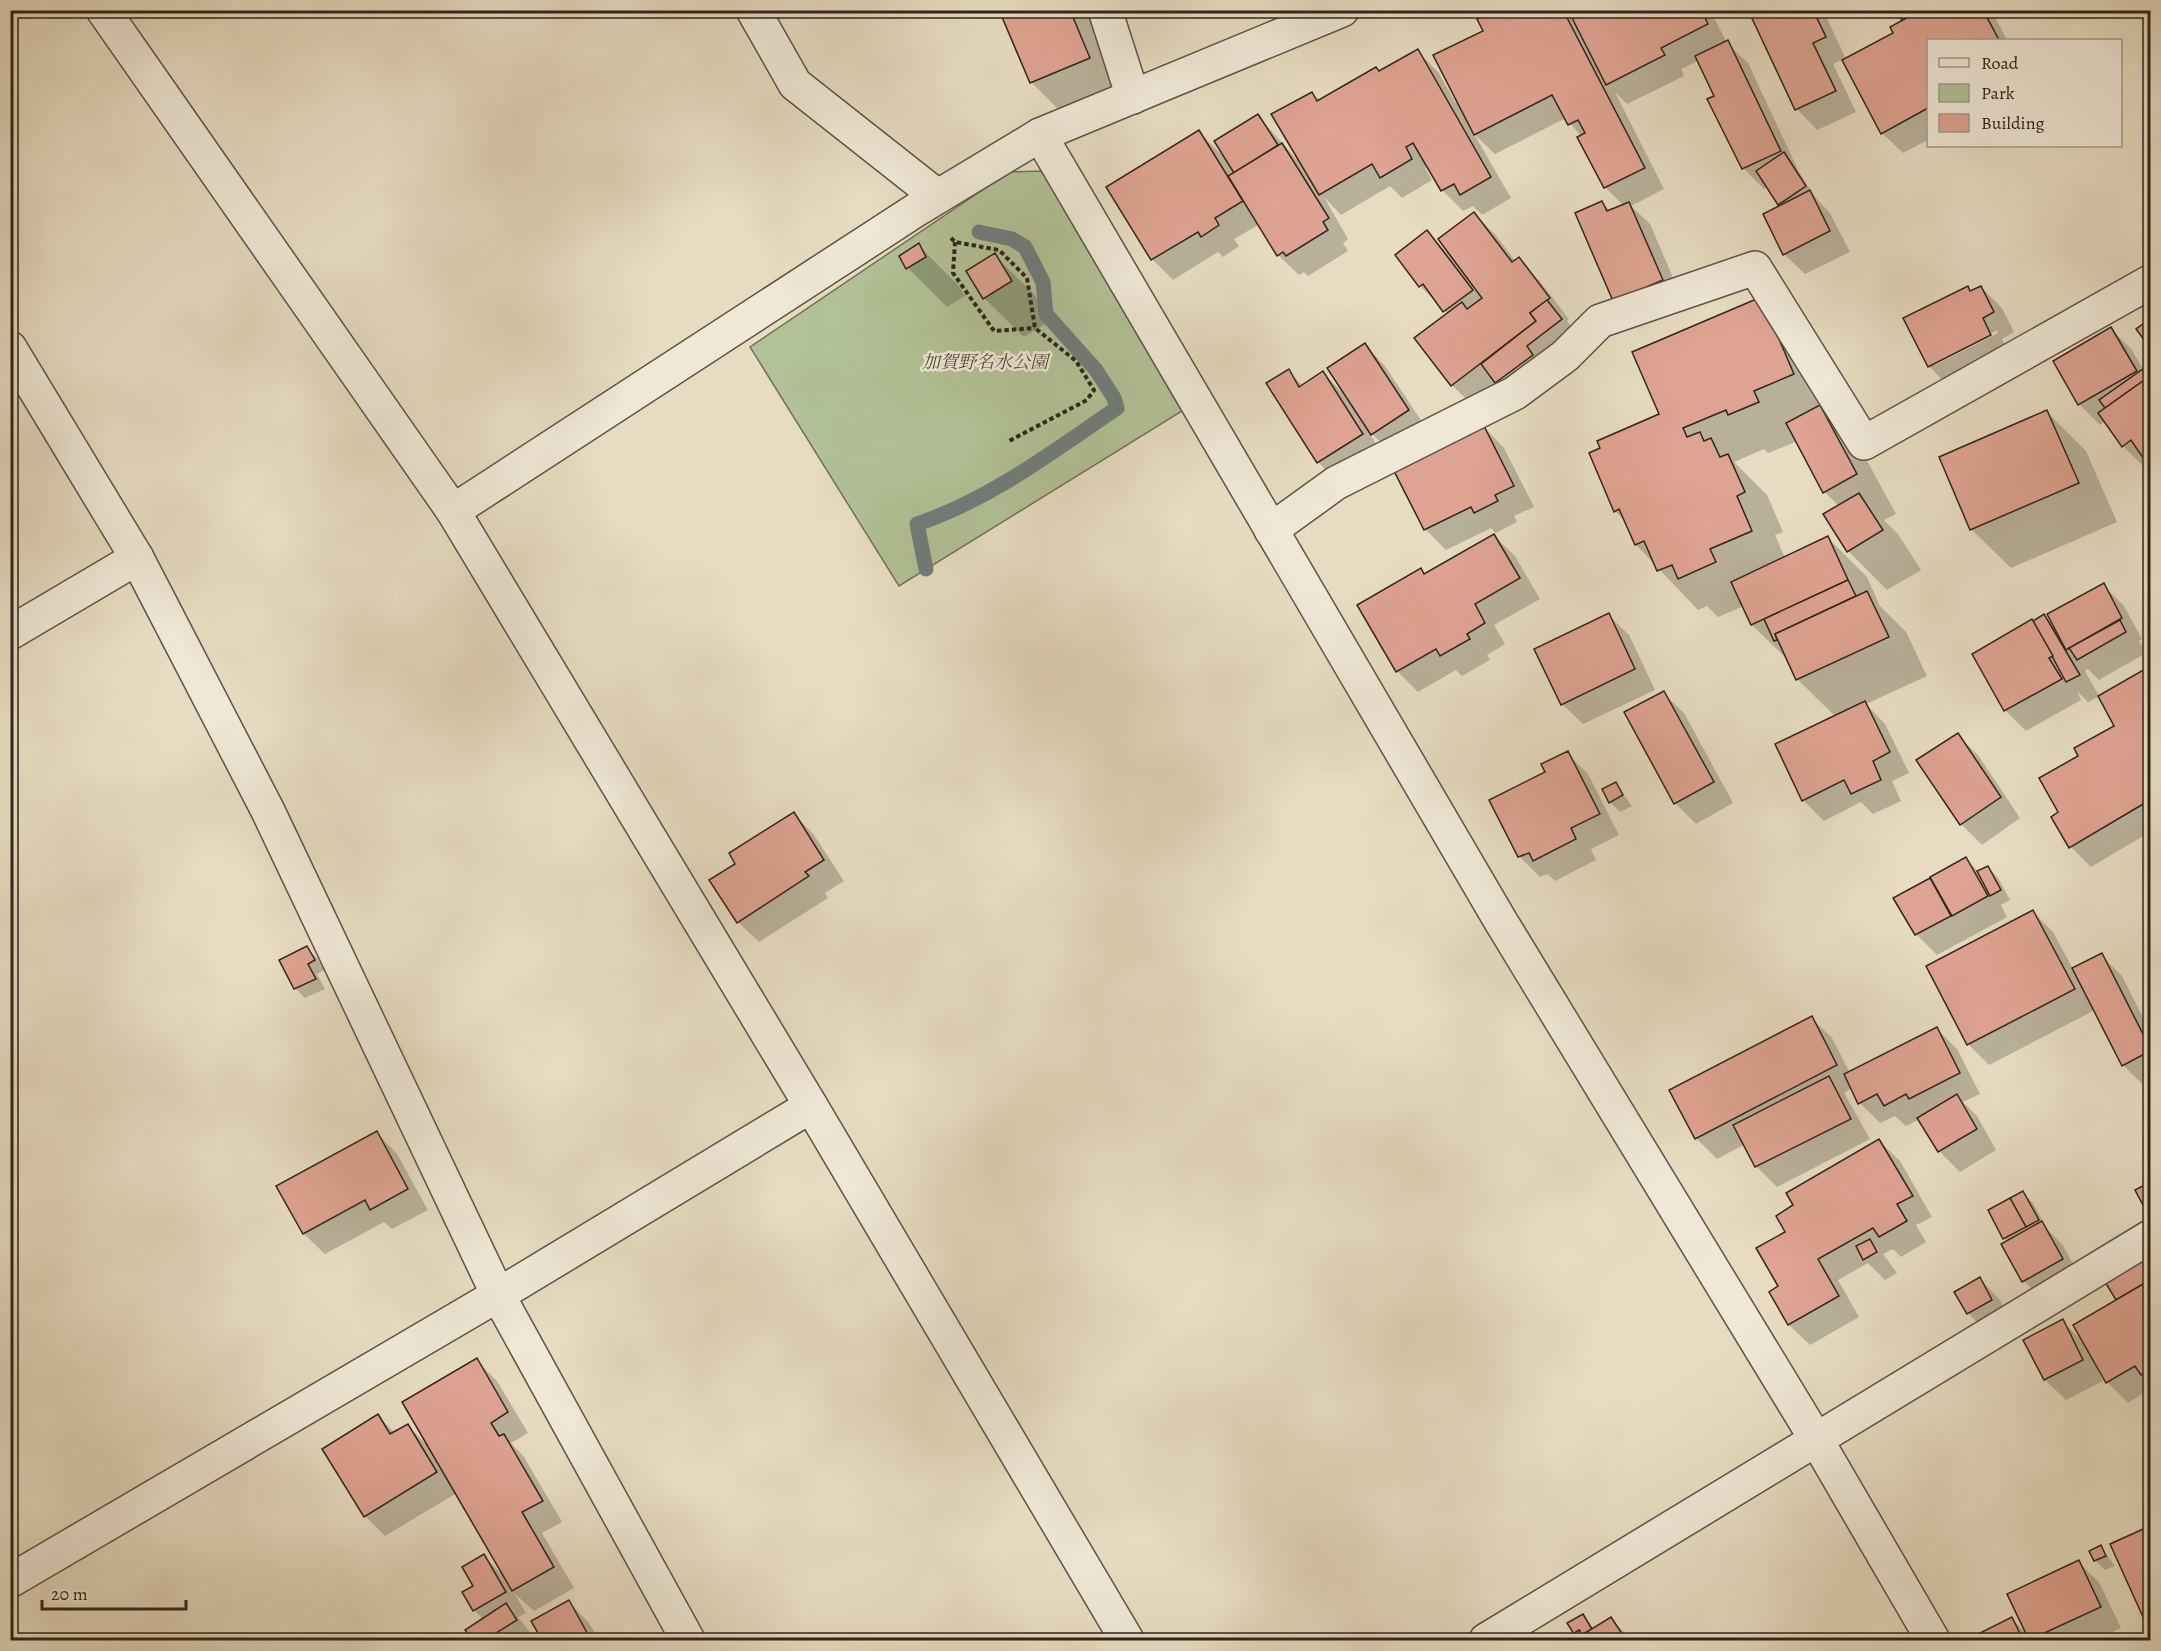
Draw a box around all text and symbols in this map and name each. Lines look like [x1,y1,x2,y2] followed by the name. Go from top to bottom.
[1927,39,2122,147] legend
[1981,51,2019,75] text: Road
[1981,81,2015,105] text: Park
[1981,111,2045,135] text: Building
[922,350,1051,374] park label: 加賀野名水公園
[42,1573,186,1611] scale bar
[51,1582,88,1606] text: 20 m

